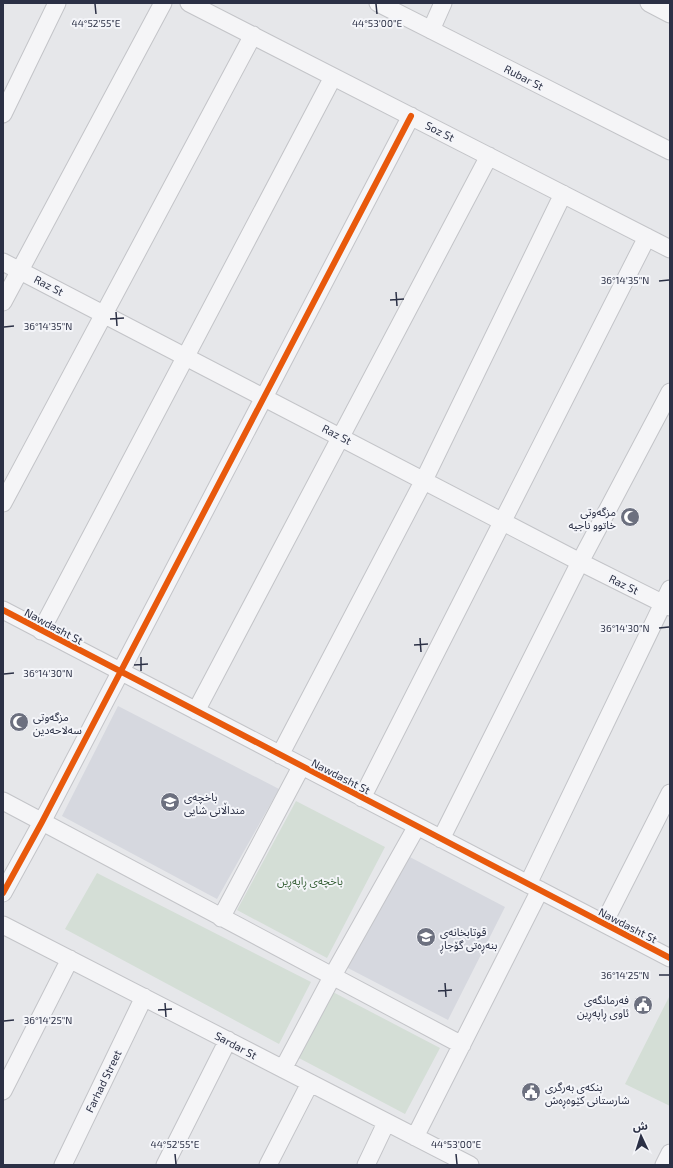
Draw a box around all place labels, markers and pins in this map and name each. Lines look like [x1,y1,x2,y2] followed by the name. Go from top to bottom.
[568,505,617,532] place label: مزگەوتی خاتوو ناجیە
[619,506,641,528] mosque icon: مزگەوتی خاتوو ناجیە
[33,710,82,737] place label: مزگەوتی سەلاحەدین
[8,711,30,733] mosque icon: مزگەوتی سەلاحەدین
[184,790,245,817] place label: باخچەی منداڵانی شایی
[159,791,181,813] school or university icon: باخچەی منداڵانی شایی
[439,925,497,954] place label: قوتابخانەی بنەڕەتی گۆجاڕ
[415,926,437,948] school or university icon: قوتابخانەی بنەڕەتی گۆجاڕ
[577,993,629,1022] place label: فەرمانگەی ئاوی ڕاپەڕین
[632,994,654,1016] public building icon: فەرمانگەی ئاوی ڕاپەڕین
[545,1080,630,1109] place label: بنکەی بەرگری شارستانی کێوەڕەش
[520,1081,542,1103] public building icon: بنکەی بەرگری شارستانی کێوەڕەش

